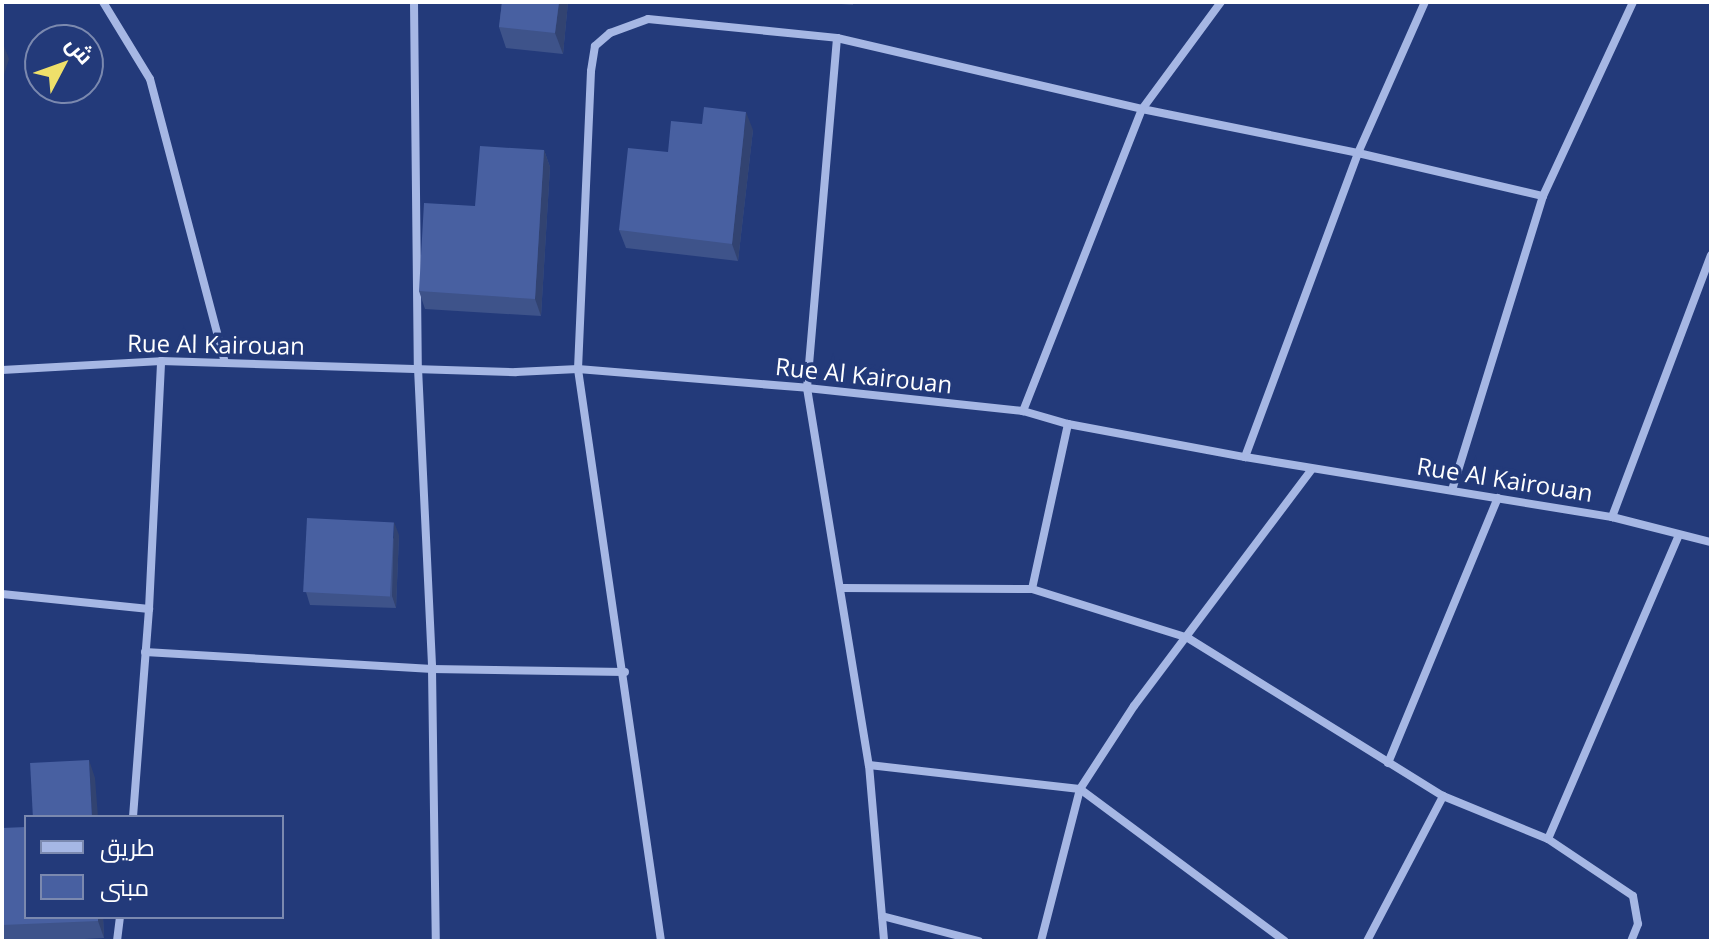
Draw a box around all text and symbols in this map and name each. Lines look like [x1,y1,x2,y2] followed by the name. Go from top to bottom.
[24,24,104,104] north arrow
[60,29,101,70] text: ش
[127,328,305,360] street label: Rue Al Kairouan
[774,351,954,399] street label: Rue Al Kairouan
[1415,451,1595,507] street label: Rue Al Kairouan
[24,815,284,919] legend
[100,830,155,863] text: طريق
[100,870,149,903] text: مبنى

